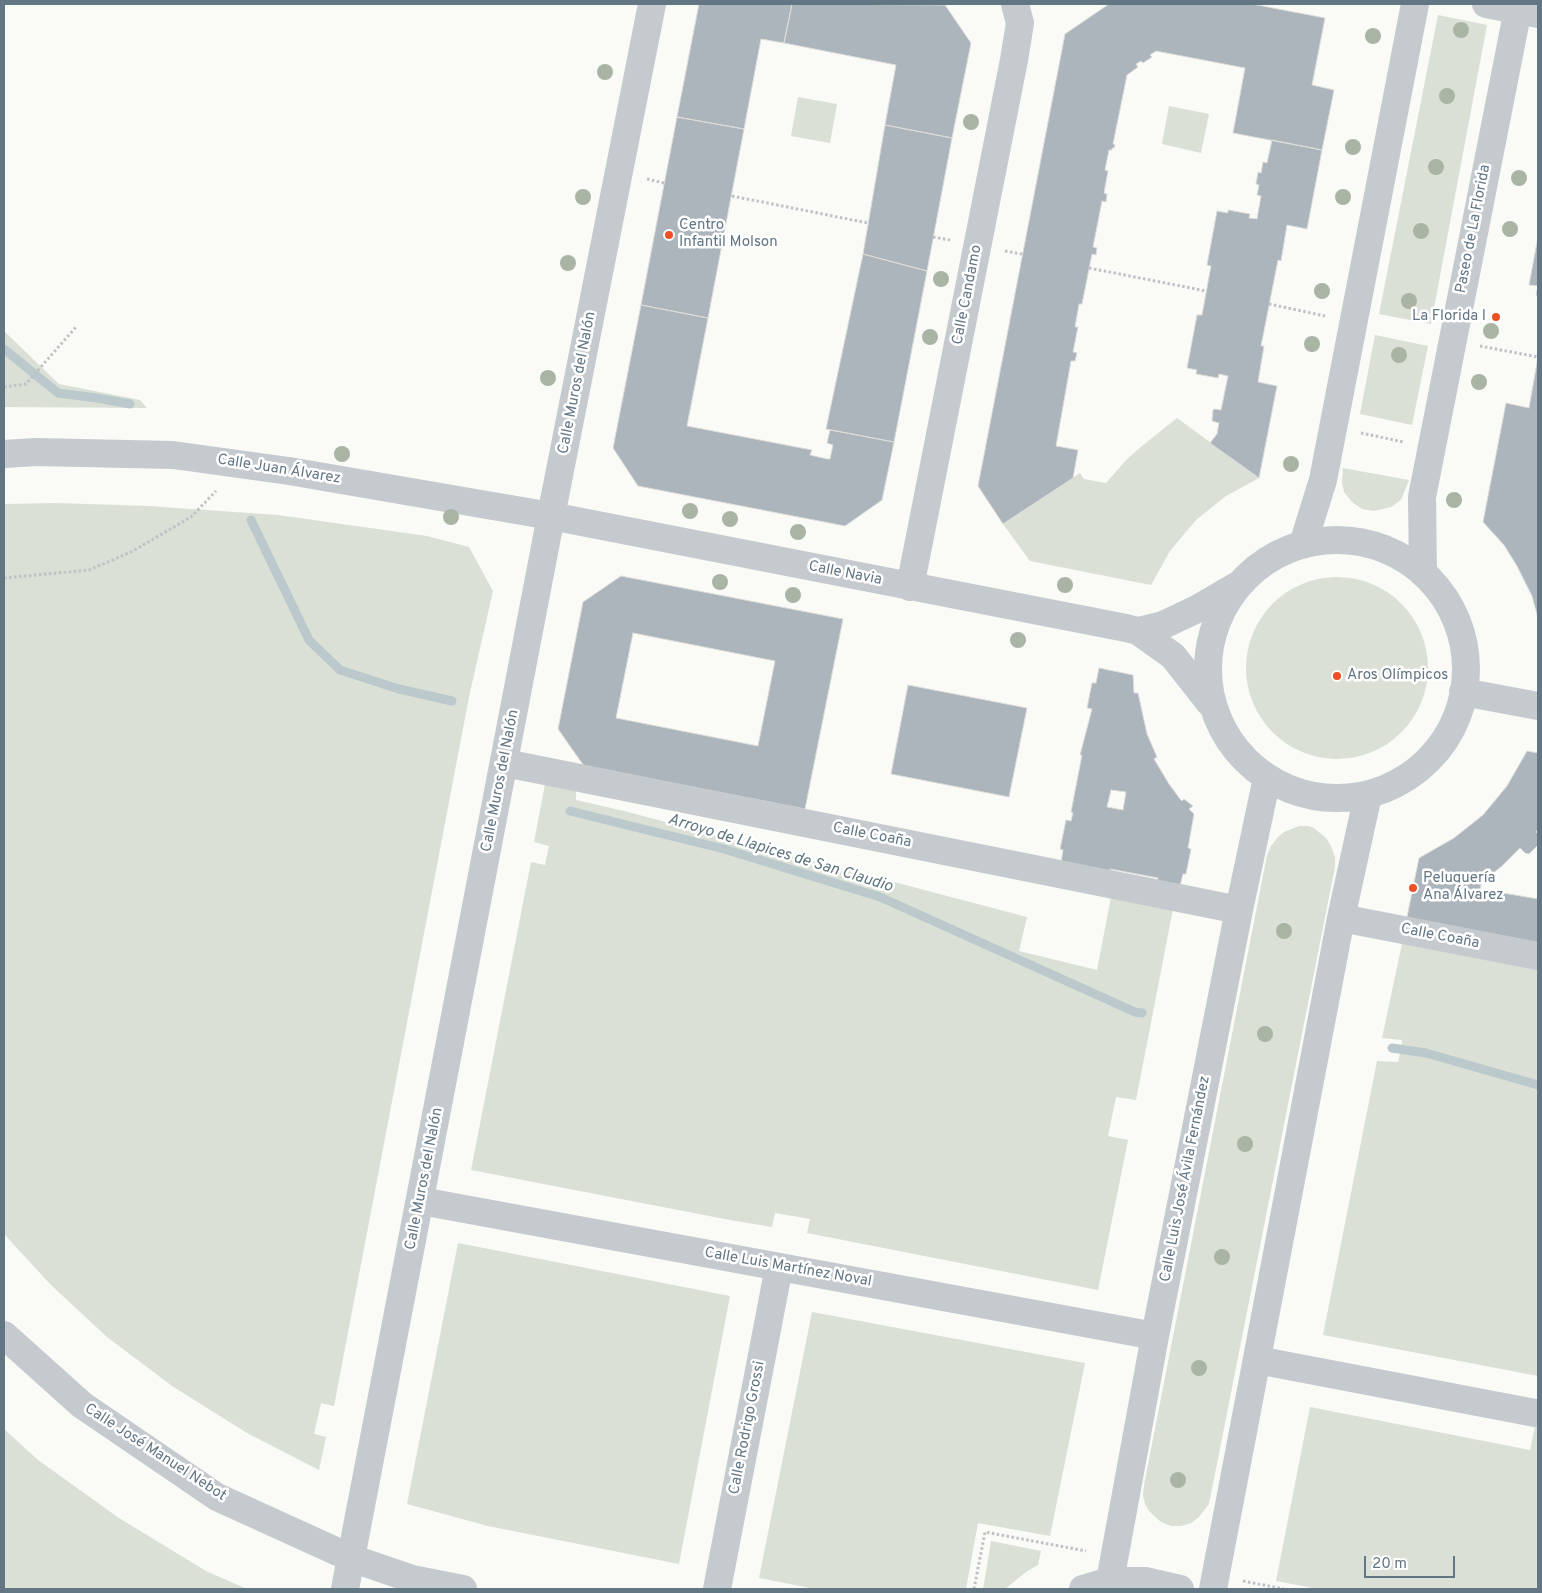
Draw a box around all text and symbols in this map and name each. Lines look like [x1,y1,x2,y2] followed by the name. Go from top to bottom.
[1453,163,1495,295] street label: Paseo de La Florida
[679,217,778,252] place label: Centro Infantil Molson
[663,229,675,241] marker: Centro Infantil Molson
[949,244,987,346] street label: Calle Candamo
[1412,308,1486,326] place label: La Florida I
[555,310,601,456] street label: Calle Muros del Nalón
[1490,311,1502,323] marker: La Florida I
[216,451,342,489] street label: Calle Juan Álvarez
[807,558,883,590] street label: Calle Navia
[1347,667,1448,685] place label: Aros Olímpicos
[1331,670,1343,682] marker: Aros Olímpicos
[478,708,524,854] street label: Calle Muros del Nalón
[665,811,895,897] water label: Arroyo de Llapices de San Claudio
[831,820,913,852] street label: Calle Coaña
[1423,870,1504,905] place label: Peluquería Ana Álvarez
[1407,882,1419,894] marker: Peluquería Ana Álvarez
[1399,921,1481,953] street label: Calle Coaña
[1157,1074,1215,1284] street label: Calle Luis José Ávila Fernández
[402,1106,448,1252] street label: Calle Muros del Nalón
[703,1244,873,1292] street label: Calle Luis Martínez Noval
[726,1360,770,1496] street label: Calle Rodrigo Grossi
[81,1400,229,1506] street label: Calle José Manuel Nebot
[1367,1546,1458,1578] scale bar
[1372,1555,1407,1574] text: 20 m

